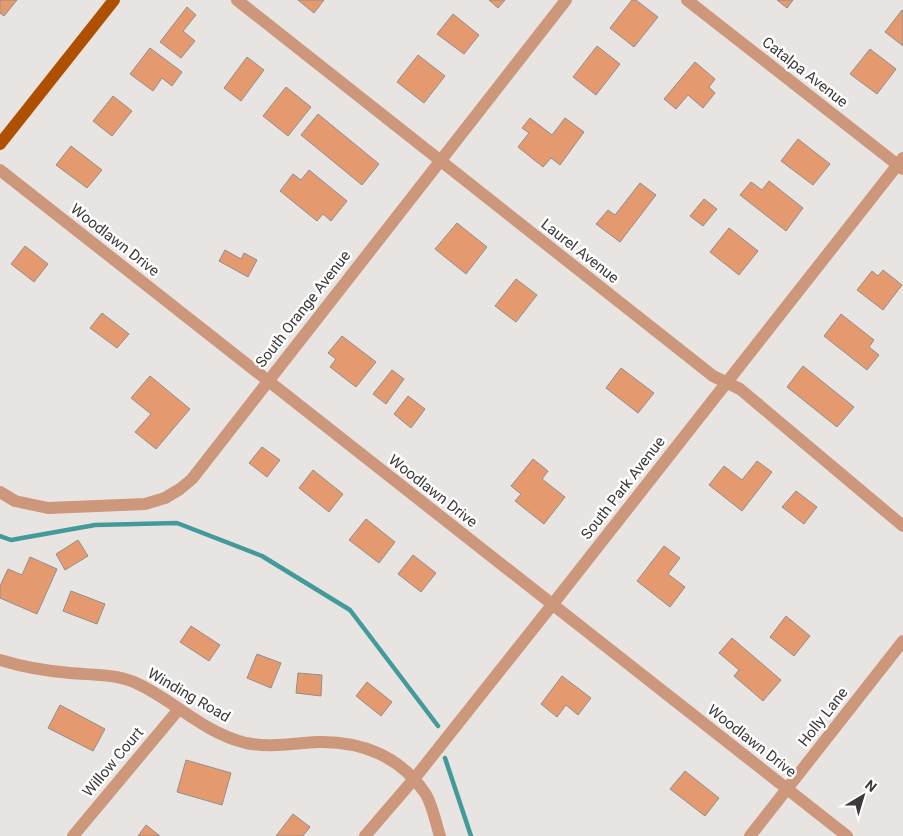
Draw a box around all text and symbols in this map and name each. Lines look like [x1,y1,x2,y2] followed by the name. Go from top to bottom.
[758,33,852,111] street label: Catalpa Avenue
[67,200,163,280] street label: Woodlawn Drive
[537,215,623,287] street label: Laurel Avenue
[252,247,354,371] street label: South Orange Avenue
[577,433,669,543] street label: South Park Avenue
[385,451,481,531] street label: Woodlawn Drive
[145,664,233,726] street label: Winding Road
[794,684,852,750] street label: Holly Lane
[704,701,800,781] street label: Woodlawn Drive
[79,724,147,800] street label: Willow Court
[838,771,888,821] north arrow
[862,776,880,795] text: N

